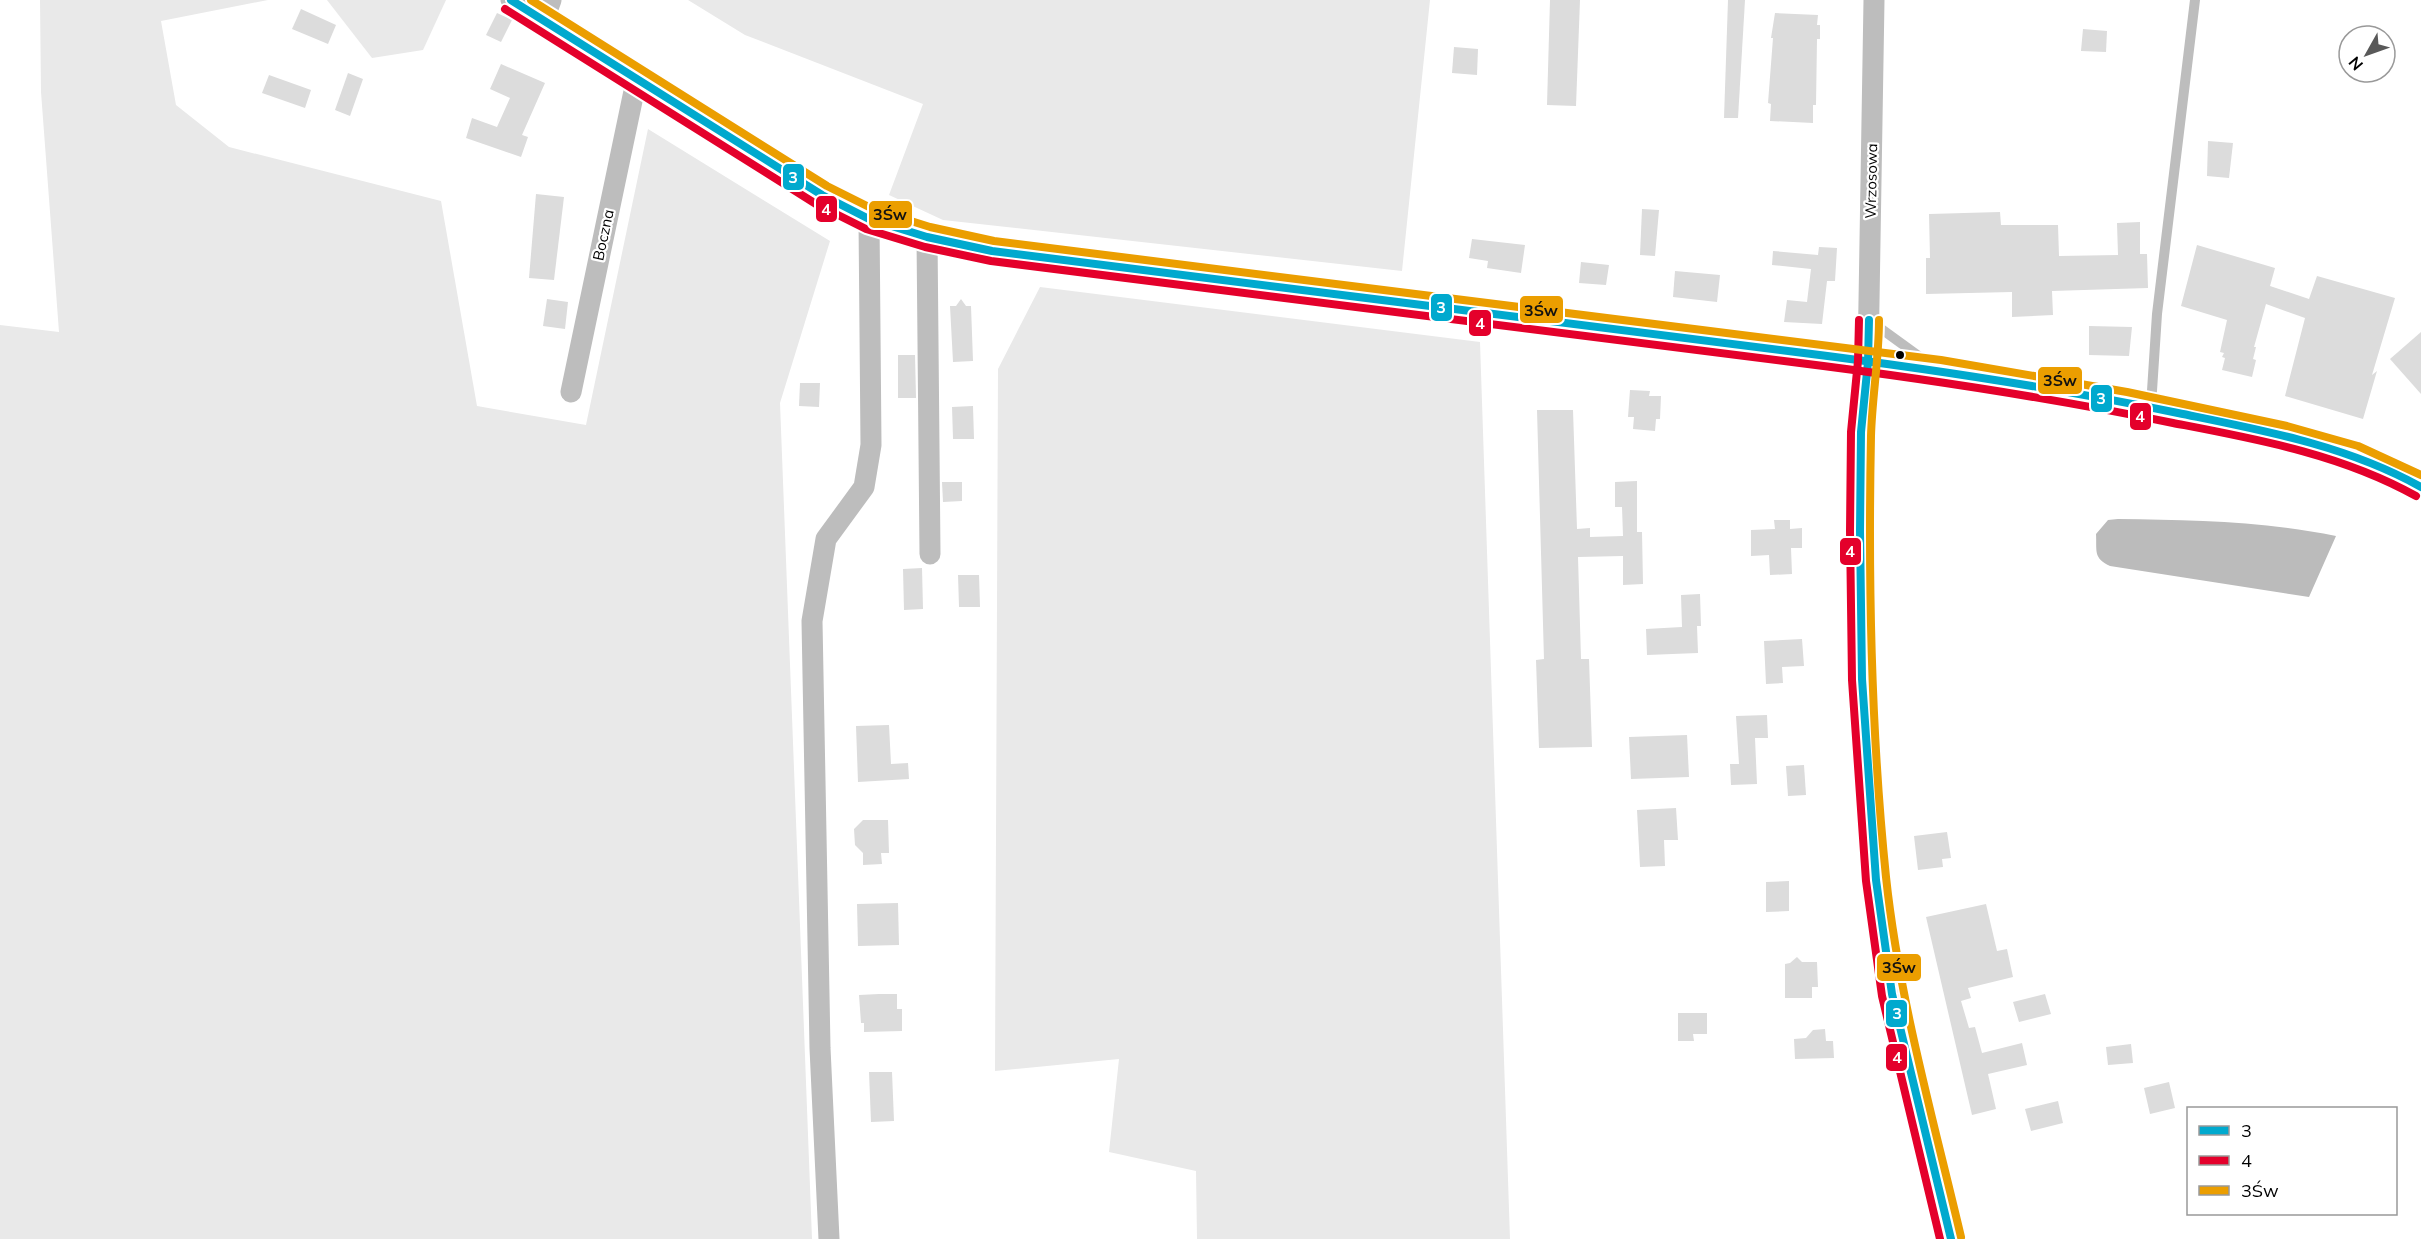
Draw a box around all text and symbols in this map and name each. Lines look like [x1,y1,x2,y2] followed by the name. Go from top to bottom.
[2337,24,2397,84] north arrow
[2344,53,2367,75] text: N
[1861,143,1881,219] street label: Wrzosowa
[782,163,805,191] line badge: 3
[788,167,798,187] text: 3
[815,195,838,223] line badge: 4
[821,199,831,219] text: 4
[868,200,913,229] line badge: 3Św
[873,204,907,224] text: 3Św
[588,208,618,262] street label: Boczna
[1430,293,1453,322] line badge: 3
[1519,295,1564,324] line badge: 3Św
[1436,297,1446,317] text: 3
[1524,300,1558,320] text: 3Św
[1468,309,1492,337] line badge: 4
[1475,313,1485,333] text: 4
[1894,349,1906,361] unlabelled marker
[2037,366,2083,395] line badge: 3Św
[2043,370,2077,390] text: 3Św
[2090,384,2113,413] line badge: 3
[2096,388,2106,408] text: 3
[2129,402,2152,431] line badge: 4
[2135,406,2145,426] text: 4
[1839,537,1862,566] line badge: 4
[1845,541,1855,561] text: 4
[1876,953,1922,982] line badge: 3Św
[1882,957,1916,977] text: 3Św
[1885,999,1908,1028] line badge: 3
[1892,1003,1902,1023] text: 3
[1885,1043,1908,1072] line badge: 4
[1892,1047,1902,1067] text: 4
[2187,1107,2397,1215] legend
[2241,1119,2252,1142] text: 3
[2241,1149,2252,1172] text: 4
[2241,1179,2279,1202] text: 3Św

